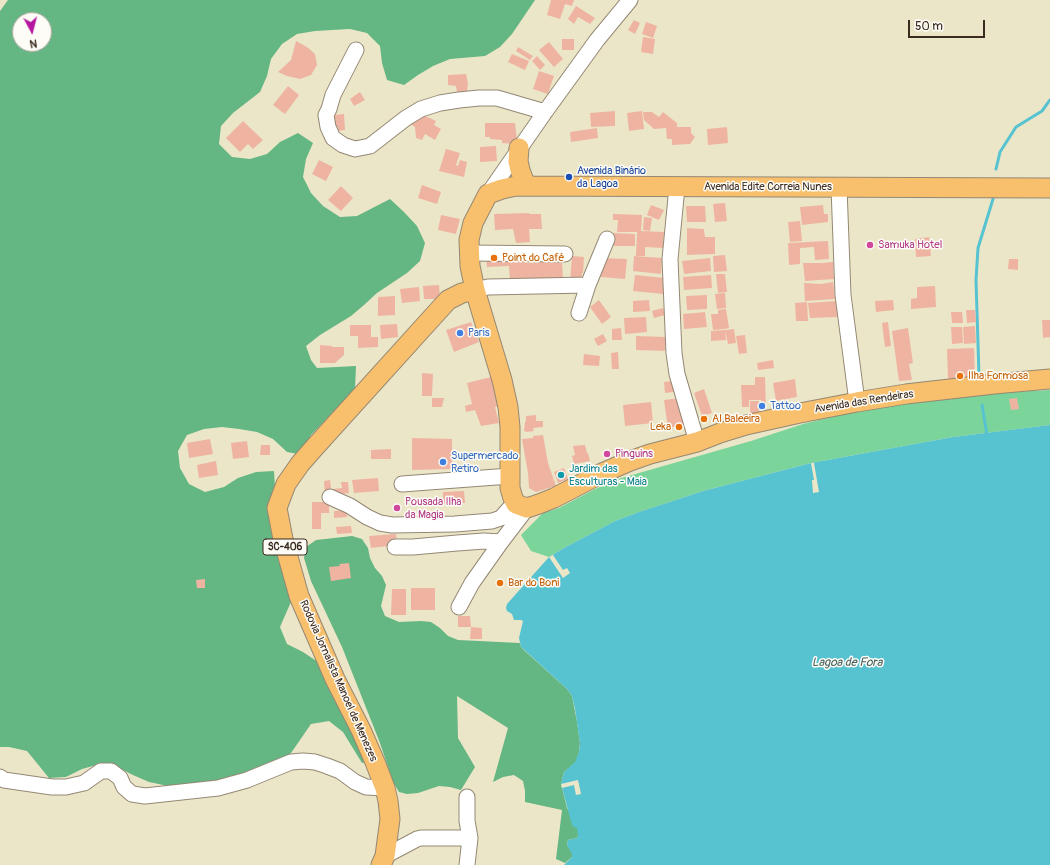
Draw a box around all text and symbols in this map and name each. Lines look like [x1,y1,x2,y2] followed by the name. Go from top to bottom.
[12,12,52,52] north arrow
[910,12,987,38] scale bar
[915,19,943,34] text: 50 m
[29,37,38,50] text: N
[577,164,646,190] place label: Avenida Binário da Lagoa
[564,172,574,182] marker: Avenida Binário da Lagoa
[704,180,832,194] street label: Avenida Edite Correia Nunes
[878,238,942,252] place label: Samuka Hotel
[865,240,875,250] marker: Samuka Hotel
[502,251,564,265] place label: Point do Café
[489,253,499,263] marker: Point do Café
[468,326,490,340] place label: Paris
[455,328,465,338] marker: Paris
[968,369,1028,383] place label: Ilha Formosa
[955,371,965,381] marker: Ilha Formosa
[814,388,914,416] street label: Avenida das Rendeiras
[770,399,801,413] place label: Tattoo
[757,401,767,411] marker: Tattoo
[712,412,760,426] place label: Al Baleeira
[699,414,709,424] marker: Al Baleeira
[650,420,671,434] place label: Leka
[674,422,684,432] marker: Leka
[615,447,653,461] place label: Pinguins
[451,449,518,475] place label: Supermercado Retiro
[602,449,612,459] marker: Pinguins
[438,457,448,467] marker: Supermercado Retiro
[569,462,647,488] place label: Jardim das Esculturas - Maia
[556,470,566,480] marker: Jardim das Esculturas - Maia
[405,495,461,521] place label: Pousada Ilha da Magia
[392,503,402,513] marker: Pousada Ilha da Magia
[263,539,307,555] road number: SC-406
[508,576,559,590] place label: Bar do Boni
[495,578,505,588] marker: Bar do Boni
[296,598,380,764] street label: Rodovia Jornalista Manoel de Menezes
[812,656,882,670] water label: Lagoa de Fora

